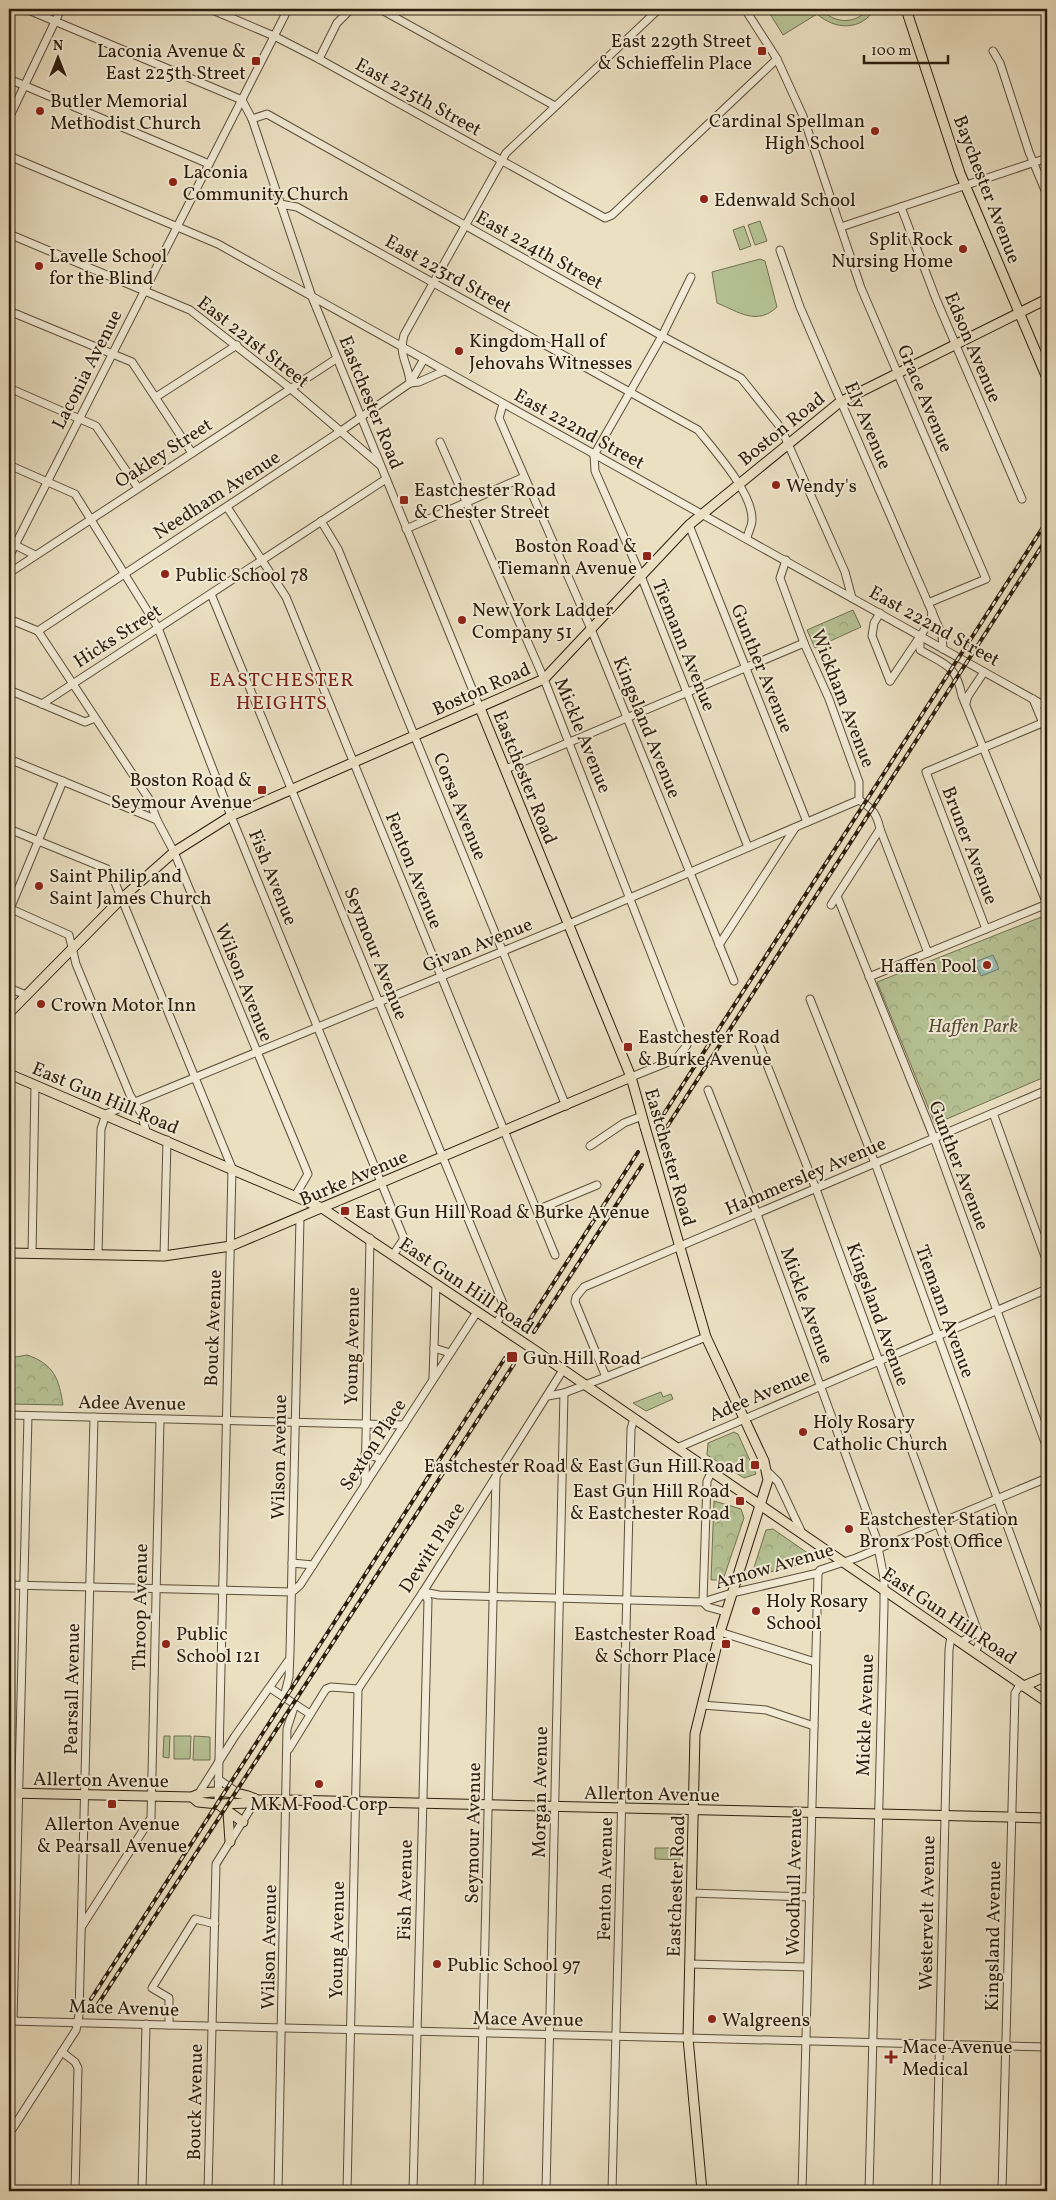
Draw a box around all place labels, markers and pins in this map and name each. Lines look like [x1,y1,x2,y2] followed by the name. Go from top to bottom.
[598,29,752,77] place label: East 229th Street & Schieffelin Place
[97,39,246,87] place label: Laconia Avenue & East 225th Street
[756,45,768,57] marker: East 229th Street & Schieffelin Place
[250,55,262,67] marker: Laconia Avenue & East 225th Street
[50,89,201,137] place label: Butler Memorial Methodist Church
[34,105,46,117] marker: Butler Memorial Methodist Church
[709,109,865,157] place label: Cardinal Spellman High School
[869,125,881,137] marker: Cardinal Spellman High School
[183,160,349,208] place label: Laconia Community Church
[167,176,179,188] marker: Laconia Community Church
[714,188,856,214] place label: Edenwald School
[698,193,710,205] marker: Edenwald School
[831,227,953,275] place label: Split Rock Nursing Home
[957,243,969,255] marker: Split Rock Nursing Home
[49,244,167,292] place label: Lavelle School for the Blind
[33,260,45,272] marker: Lavelle School for the Blind
[469,329,632,377] place label: Kingdom Hall of Jehovahs Witnesses
[453,345,465,357] marker: Kingdom Hall of Jehovahs Witnesses
[786,474,857,500] place label: Wendy's
[414,478,556,526] place label: Eastchester Road & Chester Street
[770,479,782,491] marker: Wendy's
[398,494,410,506] marker: Eastchester Road & Chester Street
[497,534,637,582] place label: Boston Road & Tiemann Avenue
[641,550,653,562] marker: Boston Road & Tiemann Avenue
[175,563,308,589] place label: Public School 78
[159,568,171,580] marker: Public School 78
[472,598,613,646] place label: New York Ladder Company 51
[456,614,468,626] marker: New York Ladder Company 51
[111,768,252,816] place label: Boston Road & Seymour Avenue
[256,784,268,796] marker: Boston Road & Seymour Avenue
[49,864,212,912] place label: Saint Philip and Saint James Church
[33,880,45,892] marker: Saint Philip and Saint James Church
[880,954,977,980] place label: Haffen Pool
[981,959,993,971] marker: Haffen Pool
[51,993,196,1019] place label: Crown Motor Inn
[35,998,47,1010] marker: Crown Motor Inn
[638,1025,780,1073] place label: Eastchester Road & Burke Avenue
[622,1041,634,1053] marker: Eastchester Road & Burke Avenue
[355,1200,650,1226] place label: East Gun Hill Road & Burke Avenue
[339,1205,351,1217] marker: East Gun Hill Road & Burke Avenue
[523,1346,641,1372] place label: Gun Hill Road
[505,1350,519,1364] marker: Gun Hill Road
[813,1410,948,1458] place label: Holy Rosary Catholic Church
[797,1426,809,1438] marker: Holy Rosary Catholic Church
[424,1454,745,1480] place label: Eastchester Road & East Gun Hill Road
[749,1459,761,1471] marker: Eastchester Road & East Gun Hill Road
[570,1479,730,1527] place label: East Gun Hill Road & Eastchester Road
[734,1495,746,1507] marker: East Gun Hill Road & Eastchester Road
[859,1507,1018,1555] place label: Eastchester Station Bronx Post Office
[843,1523,855,1535] marker: Eastchester Station Bronx Post Office
[766,1589,868,1637] place label: Holy Rosary School
[750,1605,762,1617] marker: Holy Rosary School
[176,1622,260,1670] place label: Public School 121
[574,1622,716,1670] place label: Eastchester Road & Schorr Place
[160,1638,172,1650] marker: Public School 121
[720,1638,732,1650] marker: Eastchester Road & Schorr Place
[313,1778,325,1790] marker: MKM Food Corp
[250,1792,388,1818] place label: MKM Food Corp
[106,1798,118,1810] marker: Allerton Avenue & Pearsall Avenue
[37,1812,187,1860] place label: Allerton Avenue & Pearsall Avenue
[447,1953,581,1979] place label: Public School 97
[431,1958,443,1970] marker: Public School 97
[722,2008,810,2034] place label: Walgreens
[706,2013,718,2025] marker: Walgreens
[902,2035,1013,2083] place label: Mace Avenue Medical
[884,2050,898,2064] marker: Mace Avenue Medical

